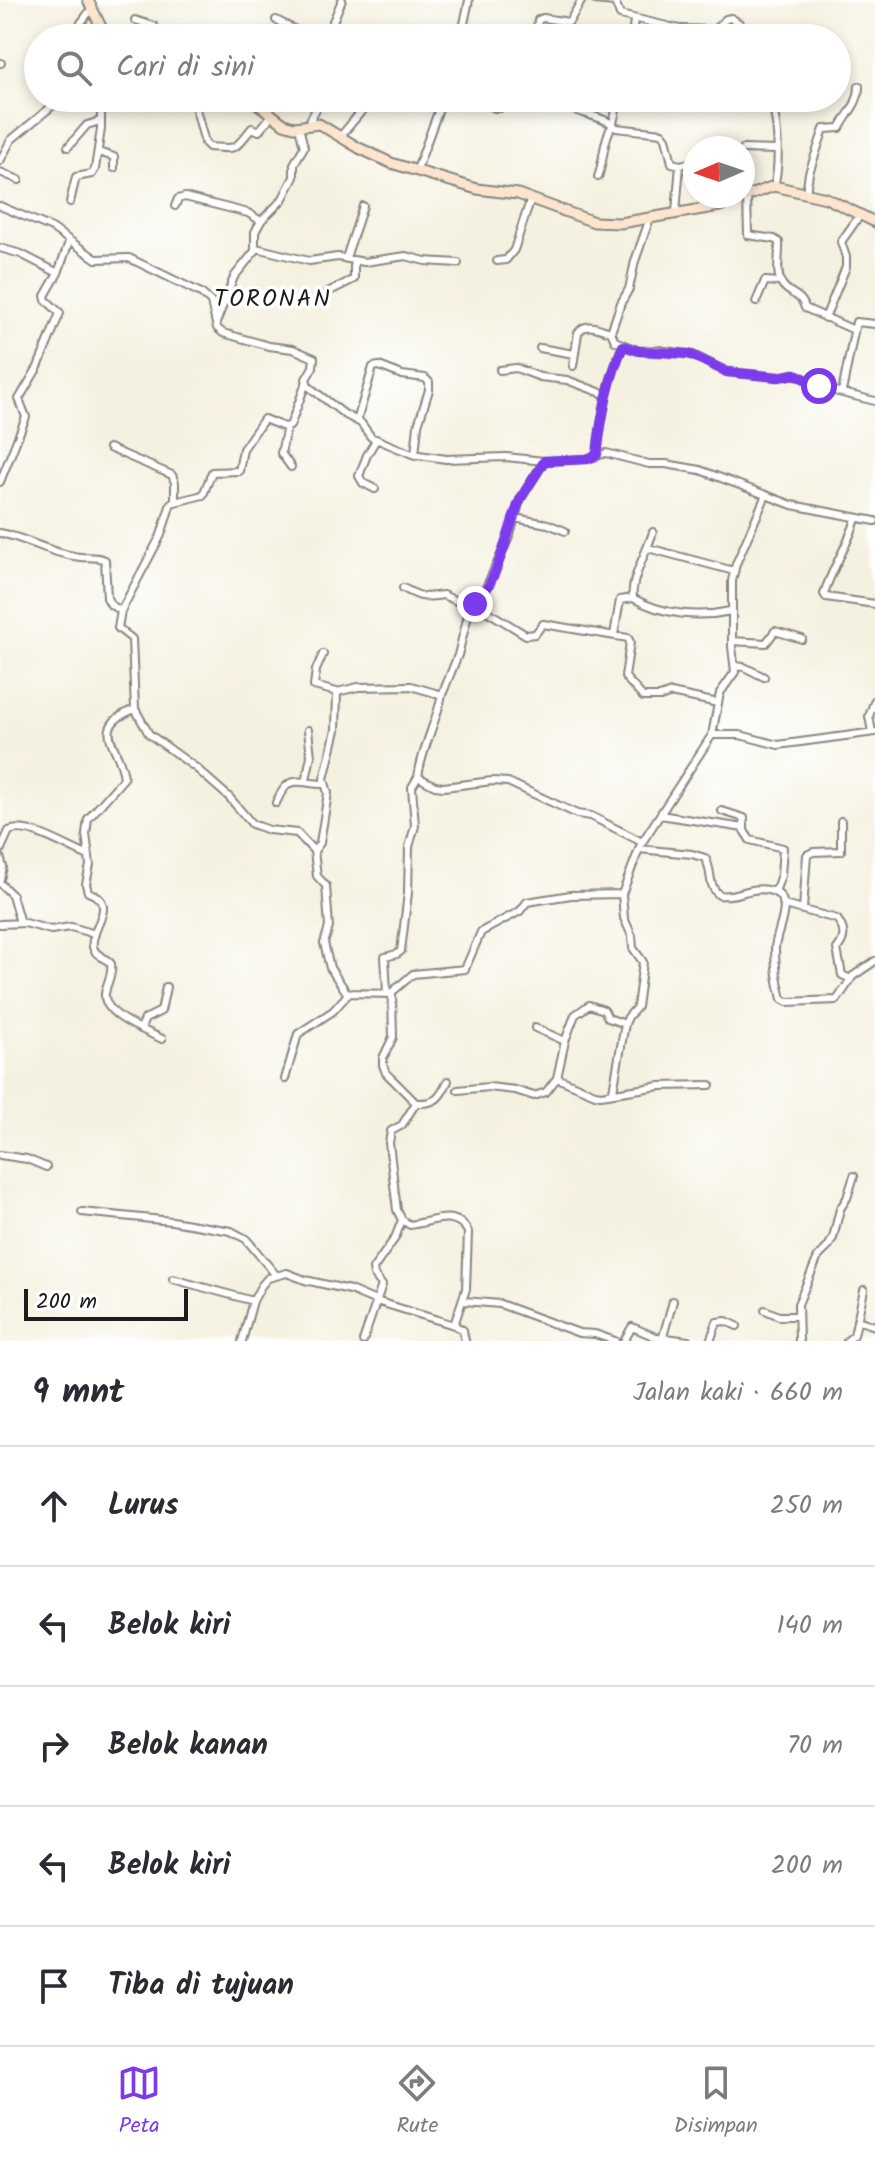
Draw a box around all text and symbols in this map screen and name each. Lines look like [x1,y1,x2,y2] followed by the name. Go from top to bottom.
[24,24,851,112] search box
[116,44,254,92] text: Cari di sini
[52,46,96,90] icon: search
[683,136,755,208] north arrow
[214,280,332,319] district label: TORONAN
[801,368,837,404] route start
[457,586,493,622] route end
[24,1285,188,1321] scale bar
[36,1285,97,1320] text: 200 m
[32,1366,124,1420] text: 9 mnt
[633,1372,843,1414] text: Jalan kaki · 660 m
[108,1482,178,1530] text: Lurus
[32,1484,76,1528] icon: ahead
[770,1485,843,1527] text: 250 m
[108,1602,231,1650] text: Belok kiri
[32,1604,76,1648] icon: left
[776,1605,843,1647] text: 140 m
[108,1722,268,1770] text: Belok kanan
[32,1724,76,1768] icon: right
[787,1725,843,1767] text: 70 m
[108,1842,231,1890] text: Belok kiri
[32,1844,76,1888] icon: left
[771,1845,843,1887] text: 200 m
[108,1962,294,2010] text: Tiba di tujuan
[32,1964,76,2008] icon: arrive
[117,2061,161,2144] tab: Peta
[395,2061,439,2144] tab: Rute
[674,2061,758,2144] tab: Disimpan

